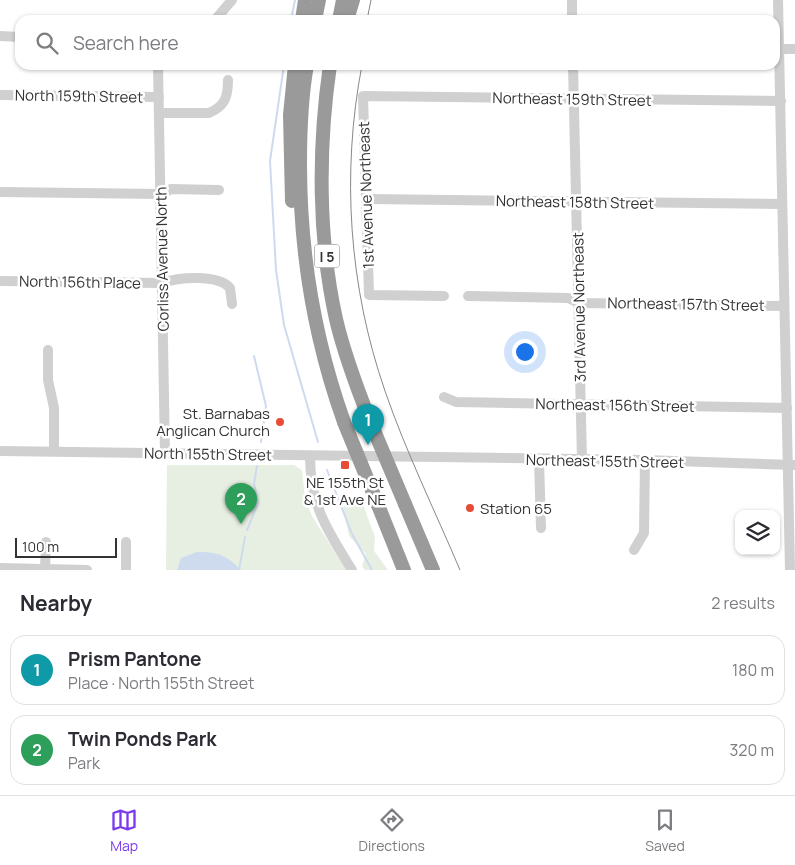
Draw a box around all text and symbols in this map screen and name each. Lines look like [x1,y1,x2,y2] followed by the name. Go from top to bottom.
[15,15,780,70] search box
[33,29,61,57] icon: search
[73,30,179,56] text: Search here
[15,84,143,108] street label: North 159th Street
[492,87,652,111] street label: Northeast 159th Street
[353,121,379,269] street label: 1st Avenue Northeast
[150,186,174,331] street label: Corliss Avenue North
[496,190,654,214] street label: Northeast 158th Street
[567,232,591,382] street label: 3rd Avenue Northeast
[314,245,340,268] road number: I 5
[19,270,141,294] street label: North 156th Place
[607,292,765,316] street label: Northeast 157th Street
[512,339,538,365] your location
[535,393,695,417] street label: Northeast 156th Street
[156,403,270,441] place label: St. Barnabas Anglican Church
[352,404,384,445] pin: 1
[274,416,286,428] marker: St. Barnabas Anglican Church
[144,442,272,466] street label: North 155th Street
[526,449,684,473] street label: Northeast 155th Street
[339,459,351,471] marker: NE 155th St & 1st Ave NE
[304,472,386,510] place label: NE 155th St & 1st Ave NE
[225,483,257,524] pin: 2
[480,498,552,519] place label: Station 65
[464,502,476,514] marker: Station 65
[735,510,780,555] map controls
[735,510,780,555] button: layers
[15,535,118,558] scale bar
[22,537,59,556] text: 100 m
[20,589,92,617] text: Nearby
[711,592,775,614] text: 2 results
[68,646,202,672] text: Prism Pantone
[33,659,41,681] text: 1
[732,659,774,681] text: 180 m
[68,672,254,694] text: Place · North 155th Street
[68,726,217,752] text: Twin Ponds Park
[32,739,42,761] text: 2
[730,739,774,761] text: 320 m
[68,752,100,774] text: Park
[110,806,138,855] tab: Map
[359,806,425,855] tab: Directions
[645,806,685,855] tab: Saved

